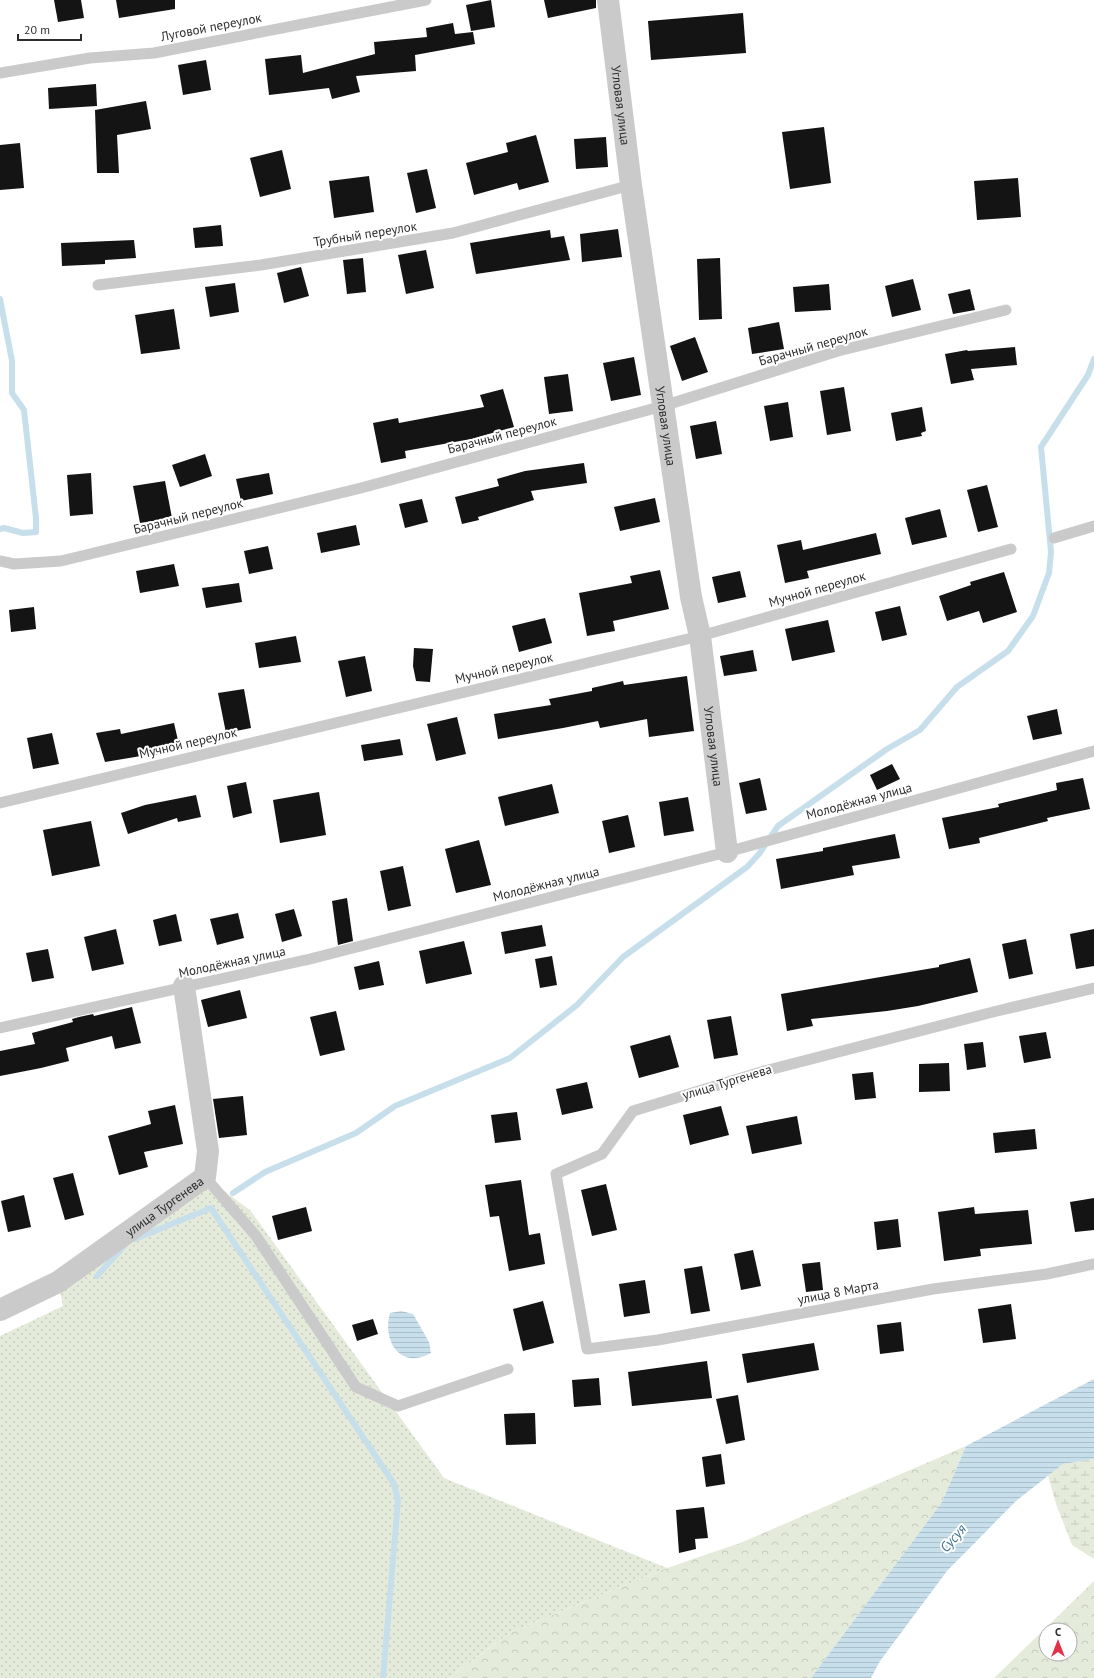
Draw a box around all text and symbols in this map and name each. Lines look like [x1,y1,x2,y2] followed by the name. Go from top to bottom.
[158,9,264,45] street label: Луговой переулок
[18,16,81,42] scale bar
[24,22,50,37] text: 20 m
[608,64,634,146] street label: Угловая улица
[312,217,419,251] street label: Трубный переулок
[757,322,870,370] street label: Барачный переулок
[652,385,680,467] street label: Угловая улица
[446,412,559,458] street label: Барачный переулок
[132,494,245,538] street label: Барачный переулок
[767,567,868,611] street label: Мучной переулок
[453,648,555,688] street label: Мучной переулок
[700,705,727,787] street label: Угловая улица
[137,723,239,763] street label: Мучной переулок
[804,779,914,823] street label: Молодёжная улица
[491,863,601,905] street label: Молодёжная улица
[177,942,287,982] street label: Молодёжная улица
[680,1060,774,1104] street label: улица Тургенева
[122,1172,207,1240] street label: улица Тургенева
[796,1276,880,1308] street label: улица 8 Марта
[936,1520,970,1556] water label: Сусуя
[1038,1622,1078,1662] north arrow
[1055,1625,1061,1639] text: С

